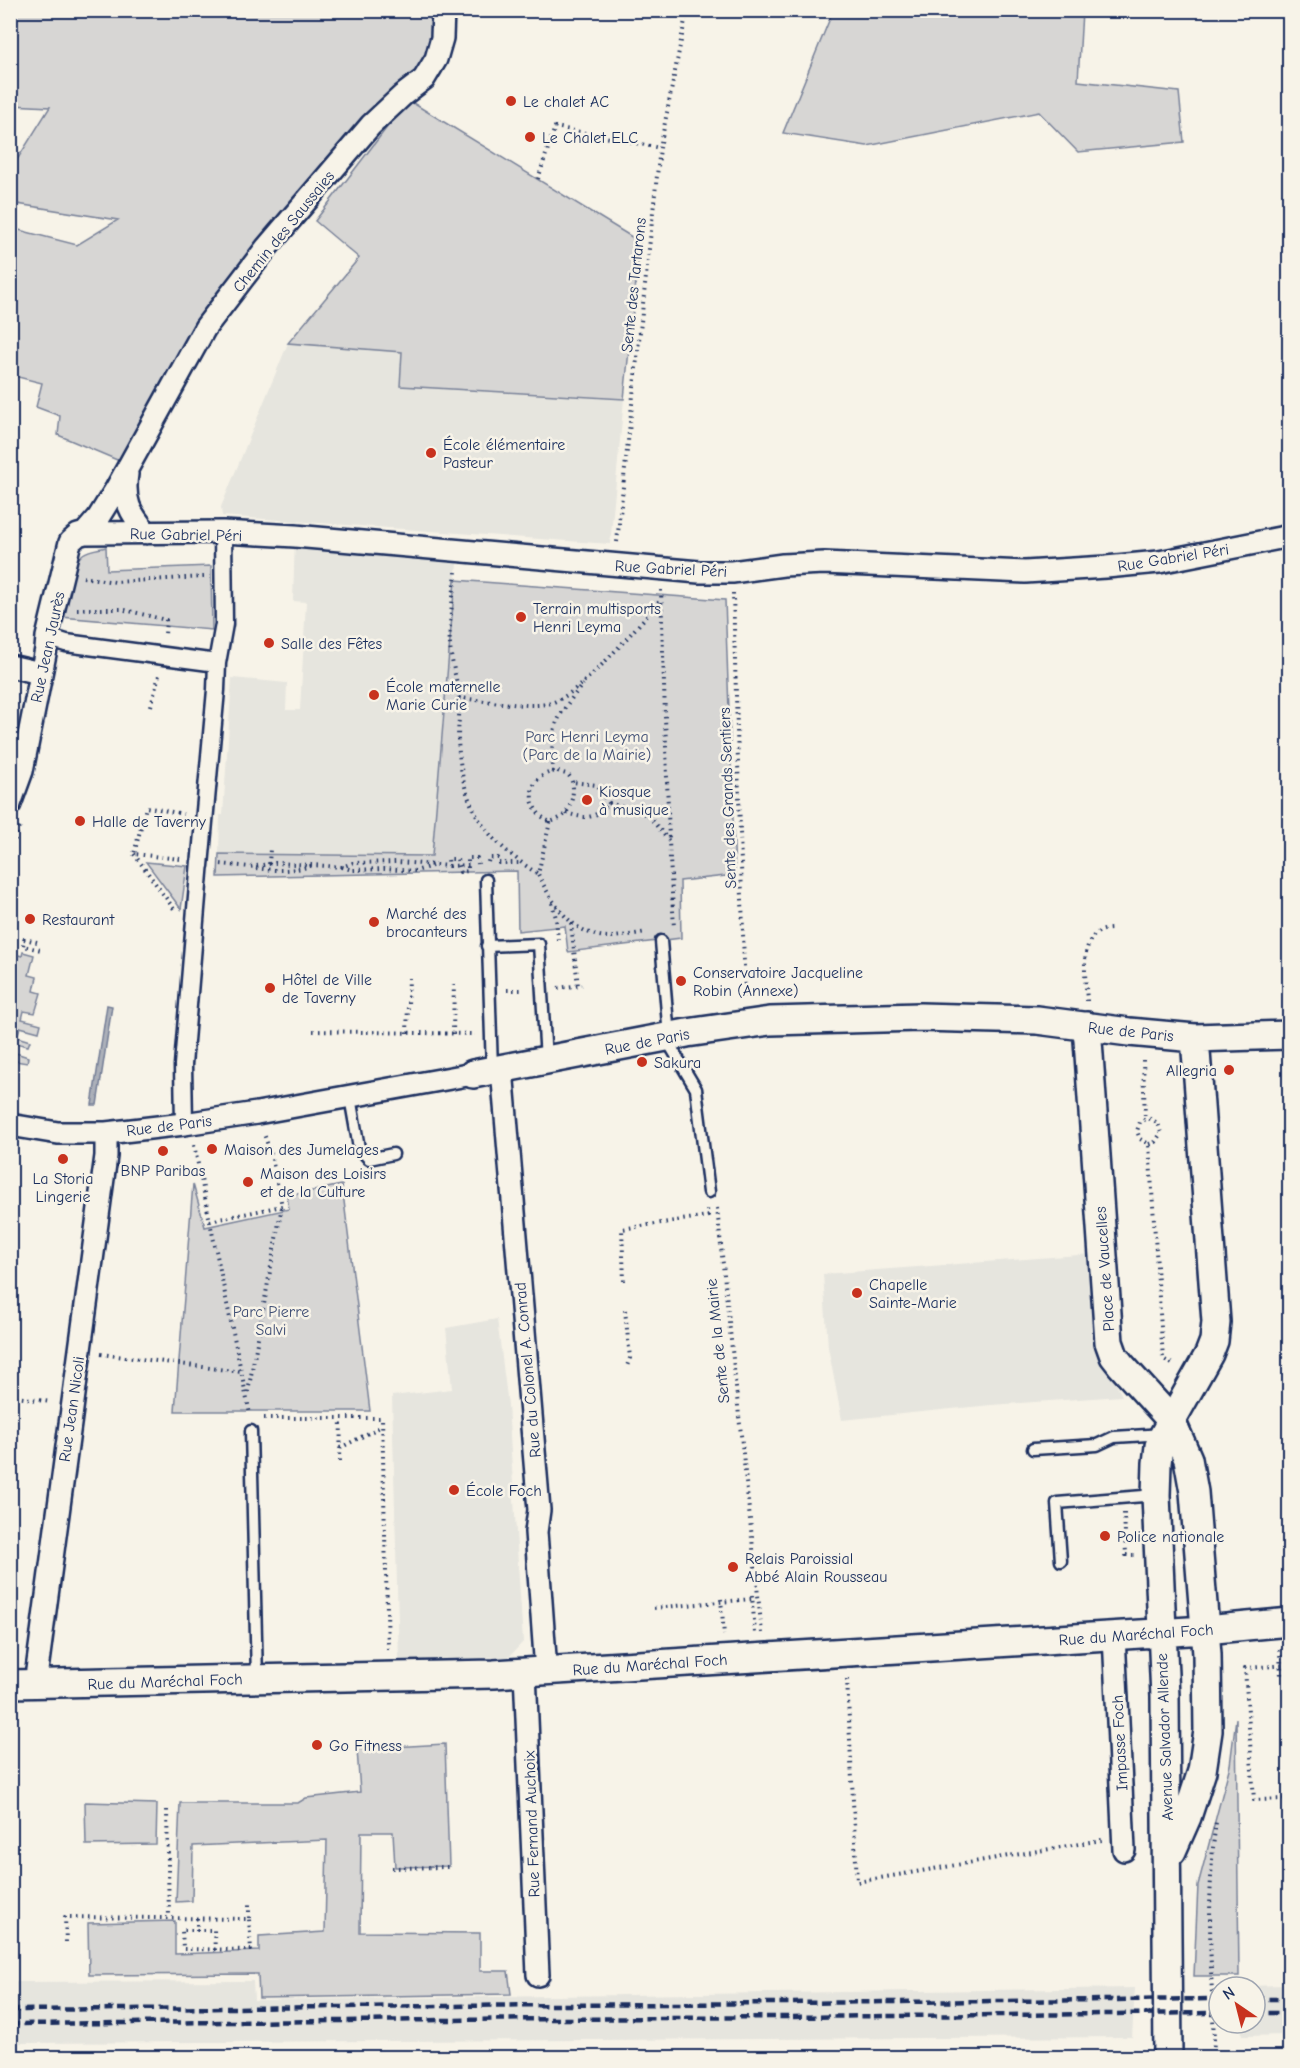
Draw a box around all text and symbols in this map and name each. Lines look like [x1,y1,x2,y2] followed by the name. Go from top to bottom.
[523,93,609,111] place label: Le chalet AC
[504,94,518,108] marker: Le chalet AC
[542,129,638,147] place label: Le Chalet ELC
[523,130,537,144] marker: Le Chalet ELC
[229,167,339,296] street label: Chemin des Saussaies
[618,216,650,353] street label: Sente des Tartarons
[443,435,565,472] place label: École élémentaire Pasteur
[424,446,438,460] marker: École élémentaire Pasteur
[130,525,242,545] street label: Rue Gabriel Péri
[1116,540,1230,576] street label: Rue Gabriel Péri
[614,557,728,581] street label: Rue Gabriel Péri
[27,590,69,704] street label: Rue Jean Jaurès
[533,600,661,636] place label: Terrain multisports Henri Leyma
[514,610,528,624] marker: Terrain multisports Henri Leyma
[281,635,382,653] place label: Salle des Fêtes
[262,636,276,650] marker: Salle des Fêtes
[386,677,501,714] place label: École maternelle Marie Curie
[367,688,381,702] marker: École maternelle Marie Curie
[716,707,740,889] street label: Sente des Grands Sentiers
[523,728,651,764] park label: Parc Henri Leyma (Parc de la Mairie)
[599,783,669,819] place label: Kiosque à musique
[580,793,594,807] marker: Kiosque à musique
[92,813,207,831] place label: Halle de Taverny
[73,814,87,828] marker: Halle de Taverny
[386,905,468,941] place label: Marché des brocanteurs
[42,911,115,929] place label: Restaurant
[23,912,37,926] marker: Restaurant
[367,915,381,929] marker: Marché des brocanteurs
[693,964,863,1000] place label: Conservatoire Jacqueline Robin (Annexe)
[282,971,372,1007] place label: Hôtel de Ville de Taverny
[674,974,688,988] marker: Conservatoire Jacqueline Robin (Annexe)
[263,981,277,995] marker: Hôtel de Ville de Taverny
[1087,1019,1175,1045] street label: Rue de Paris
[603,1025,691,1059] street label: Rue de Paris
[654,1054,701,1072] place label: Sakura
[635,1055,649,1069] marker: Sakura
[1166,1062,1217,1080] place label: Allegria
[1222,1063,1236,1077] marker: Allegria
[125,1112,213,1140] street label: Rue de Paris
[224,1141,379,1159] place label: Maison des Jumelages
[205,1142,219,1156] marker: Maison des Jumelages
[156,1144,170,1158] marker: BNP Paribas
[56,1152,70,1166] marker: La Storia Lingerie
[121,1162,206,1180] place label: BNP Paribas
[260,1165,387,1201] place label: Maison des Loisirs et de la Culture
[33,1170,93,1206] place label: La Storia Lingerie
[241,1175,255,1189] marker: Maison des Loisirs et de la Culture
[1092,1206,1118,1332] street label: Place de Vaucelles
[869,1276,957,1312] place label: Chapelle Sainte-Marie
[702,1278,734,1404] street label: Sente de la Mairie
[511,1281,545,1458] street label: Rue du Colonel A. Conrad
[850,1286,864,1300] marker: Chapelle Sainte-Marie
[233,1303,309,1339] park label: Parc Pierre Salvi
[56,1355,88,1463] street label: Rue Jean Nicoli
[466,1481,542,1500] place label: École Foch
[447,1483,461,1497] marker: École Foch
[1117,1528,1224,1546] place label: Police nationale
[1098,1529,1112,1543] marker: Police nationale
[745,1550,887,1586] place label: Relais Paroissial Abbé Alain Rousseau
[726,1560,740,1574] marker: Relais Paroissial Abbé Alain Rousseau
[1058,1621,1214,1649] street label: Rue du Maréchal Foch
[572,1651,728,1679] street label: Rue du Maréchal Foch
[1153,1653,1177,1821] street label: Avenue Salvador Allende
[87,1670,243,1694] street label: Rue du Maréchal Foch
[1109,1695,1131,1791] street label: Impasse Foch
[329,1737,402,1755] place label: Go Fitness
[310,1738,324,1752] marker: Go Fitness
[520,1750,544,1898] street label: Rue Fernand Auchoix
[1207,1975,1267,2035] north arrow
[1220,1983,1238,2004] text: N

